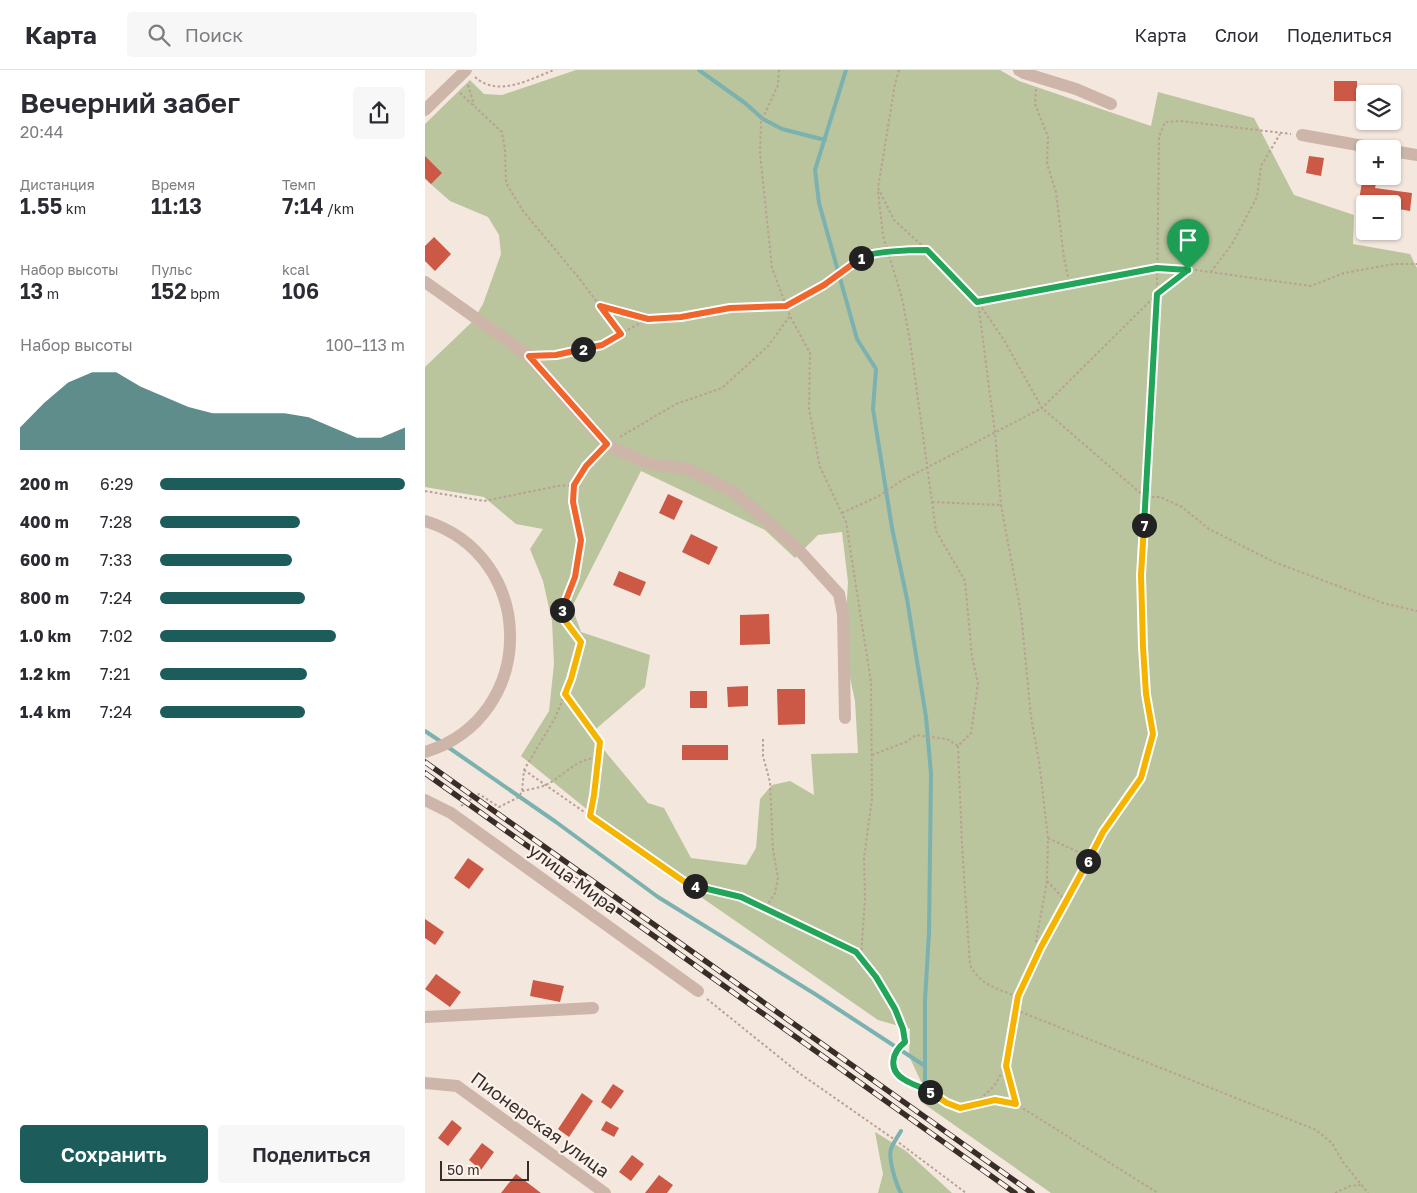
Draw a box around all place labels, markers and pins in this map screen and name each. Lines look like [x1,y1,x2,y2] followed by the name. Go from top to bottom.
[1167,219,1209,270] pin
[849,246,873,270] pin: 1
[571,336,595,362] pin: 2
[1131,512,1157,538] pin: 7
[549,598,575,622] pin: 3
[1075,848,1101,874] pin: 6
[683,874,707,898] pin: 4
[917,1080,943,1104] pin: 5

